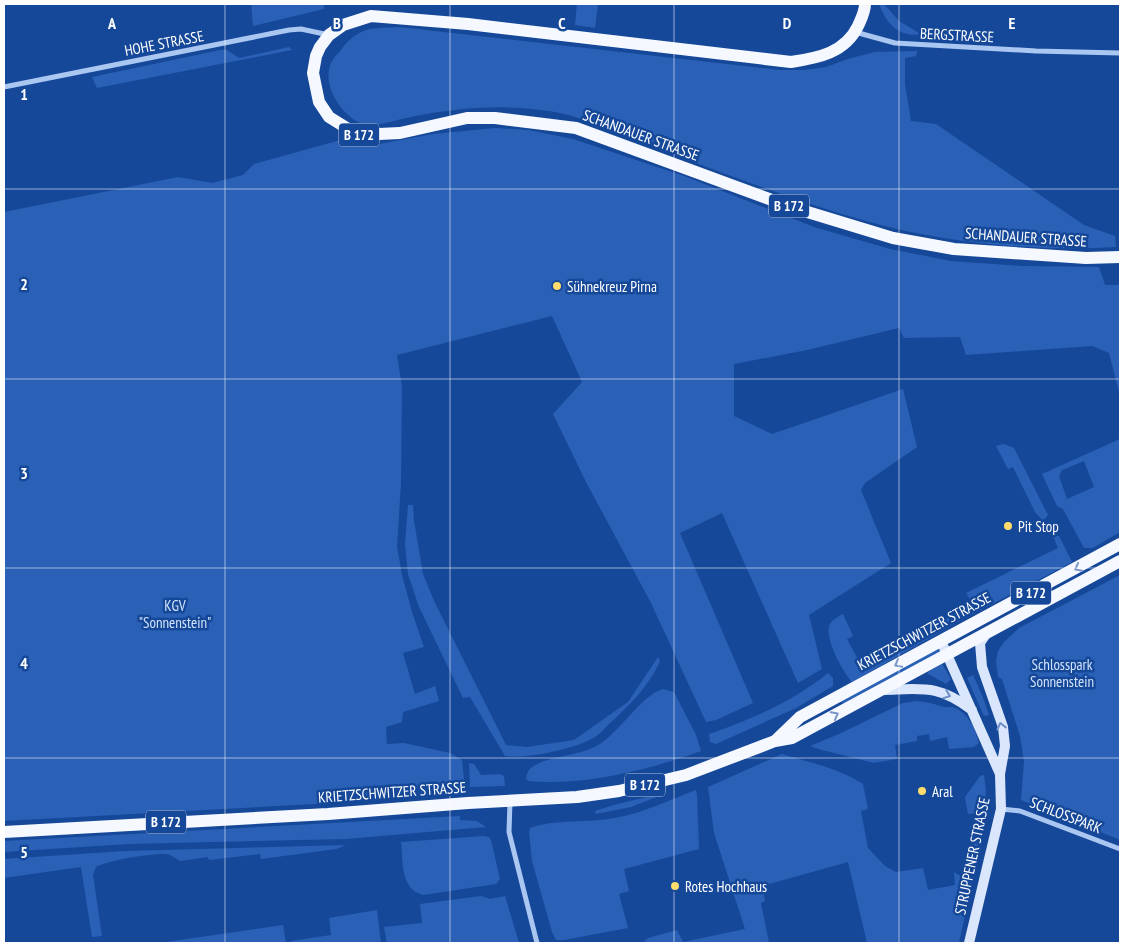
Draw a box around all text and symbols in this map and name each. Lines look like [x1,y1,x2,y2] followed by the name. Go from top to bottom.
[107,13,117,33] text: A
[333,13,341,33] text: B
[558,13,566,33] text: C
[783,13,792,33] text: D
[1009,13,1016,33] text: E
[920,24,994,46] street label: BERGSTRASSE
[123,26,205,60] street label: HOHE STRASSE
[20,84,28,104] text: 1
[580,105,702,165] street label: SCHANDAUER STRASSE
[339,124,379,146] road number: B 172
[769,195,809,218] road number: B 172
[964,223,1088,251] street label: SCHANDAUER STRASSE
[20,274,28,294] text: 2
[567,277,657,296] place label: Sühnekreuz Pirna
[551,280,563,292] marker: Sühnekreuz Pirna
[20,463,28,483] text: 3
[1018,517,1059,536] place label: Pit Stop
[1002,520,1014,532] marker: Pit Stop
[1074,562,1083,572] one-way arrow
[1011,582,1051,604] road number: B 172
[854,588,994,674] street label: KRIETZSCHWITZER STRASSE
[139,596,211,632] park label: KGV "Sonnenstein"
[20,653,28,673] text: 4
[1030,655,1094,691] park label: Schlosspark Sonnenstein
[894,657,903,667] one-way arrow
[942,688,951,699] one-way arrow
[830,711,839,721] one-way arrow
[997,722,1007,731] one-way arrow
[625,774,665,796] road number: B 172
[317,777,467,807] street label: KRIETZSCHWITZER STRASSE
[932,782,953,801] place label: Aral
[916,785,928,797] marker: Aral
[1027,793,1105,838] street label: SCHLOSSPARK
[950,796,994,916] street label: STRUPPENER STRASSE
[146,810,186,834] road number: B 172
[20,842,28,862] text: 5
[685,877,767,896] place label: Rotes Hochhaus
[669,880,681,892] marker: Rotes Hochhaus

